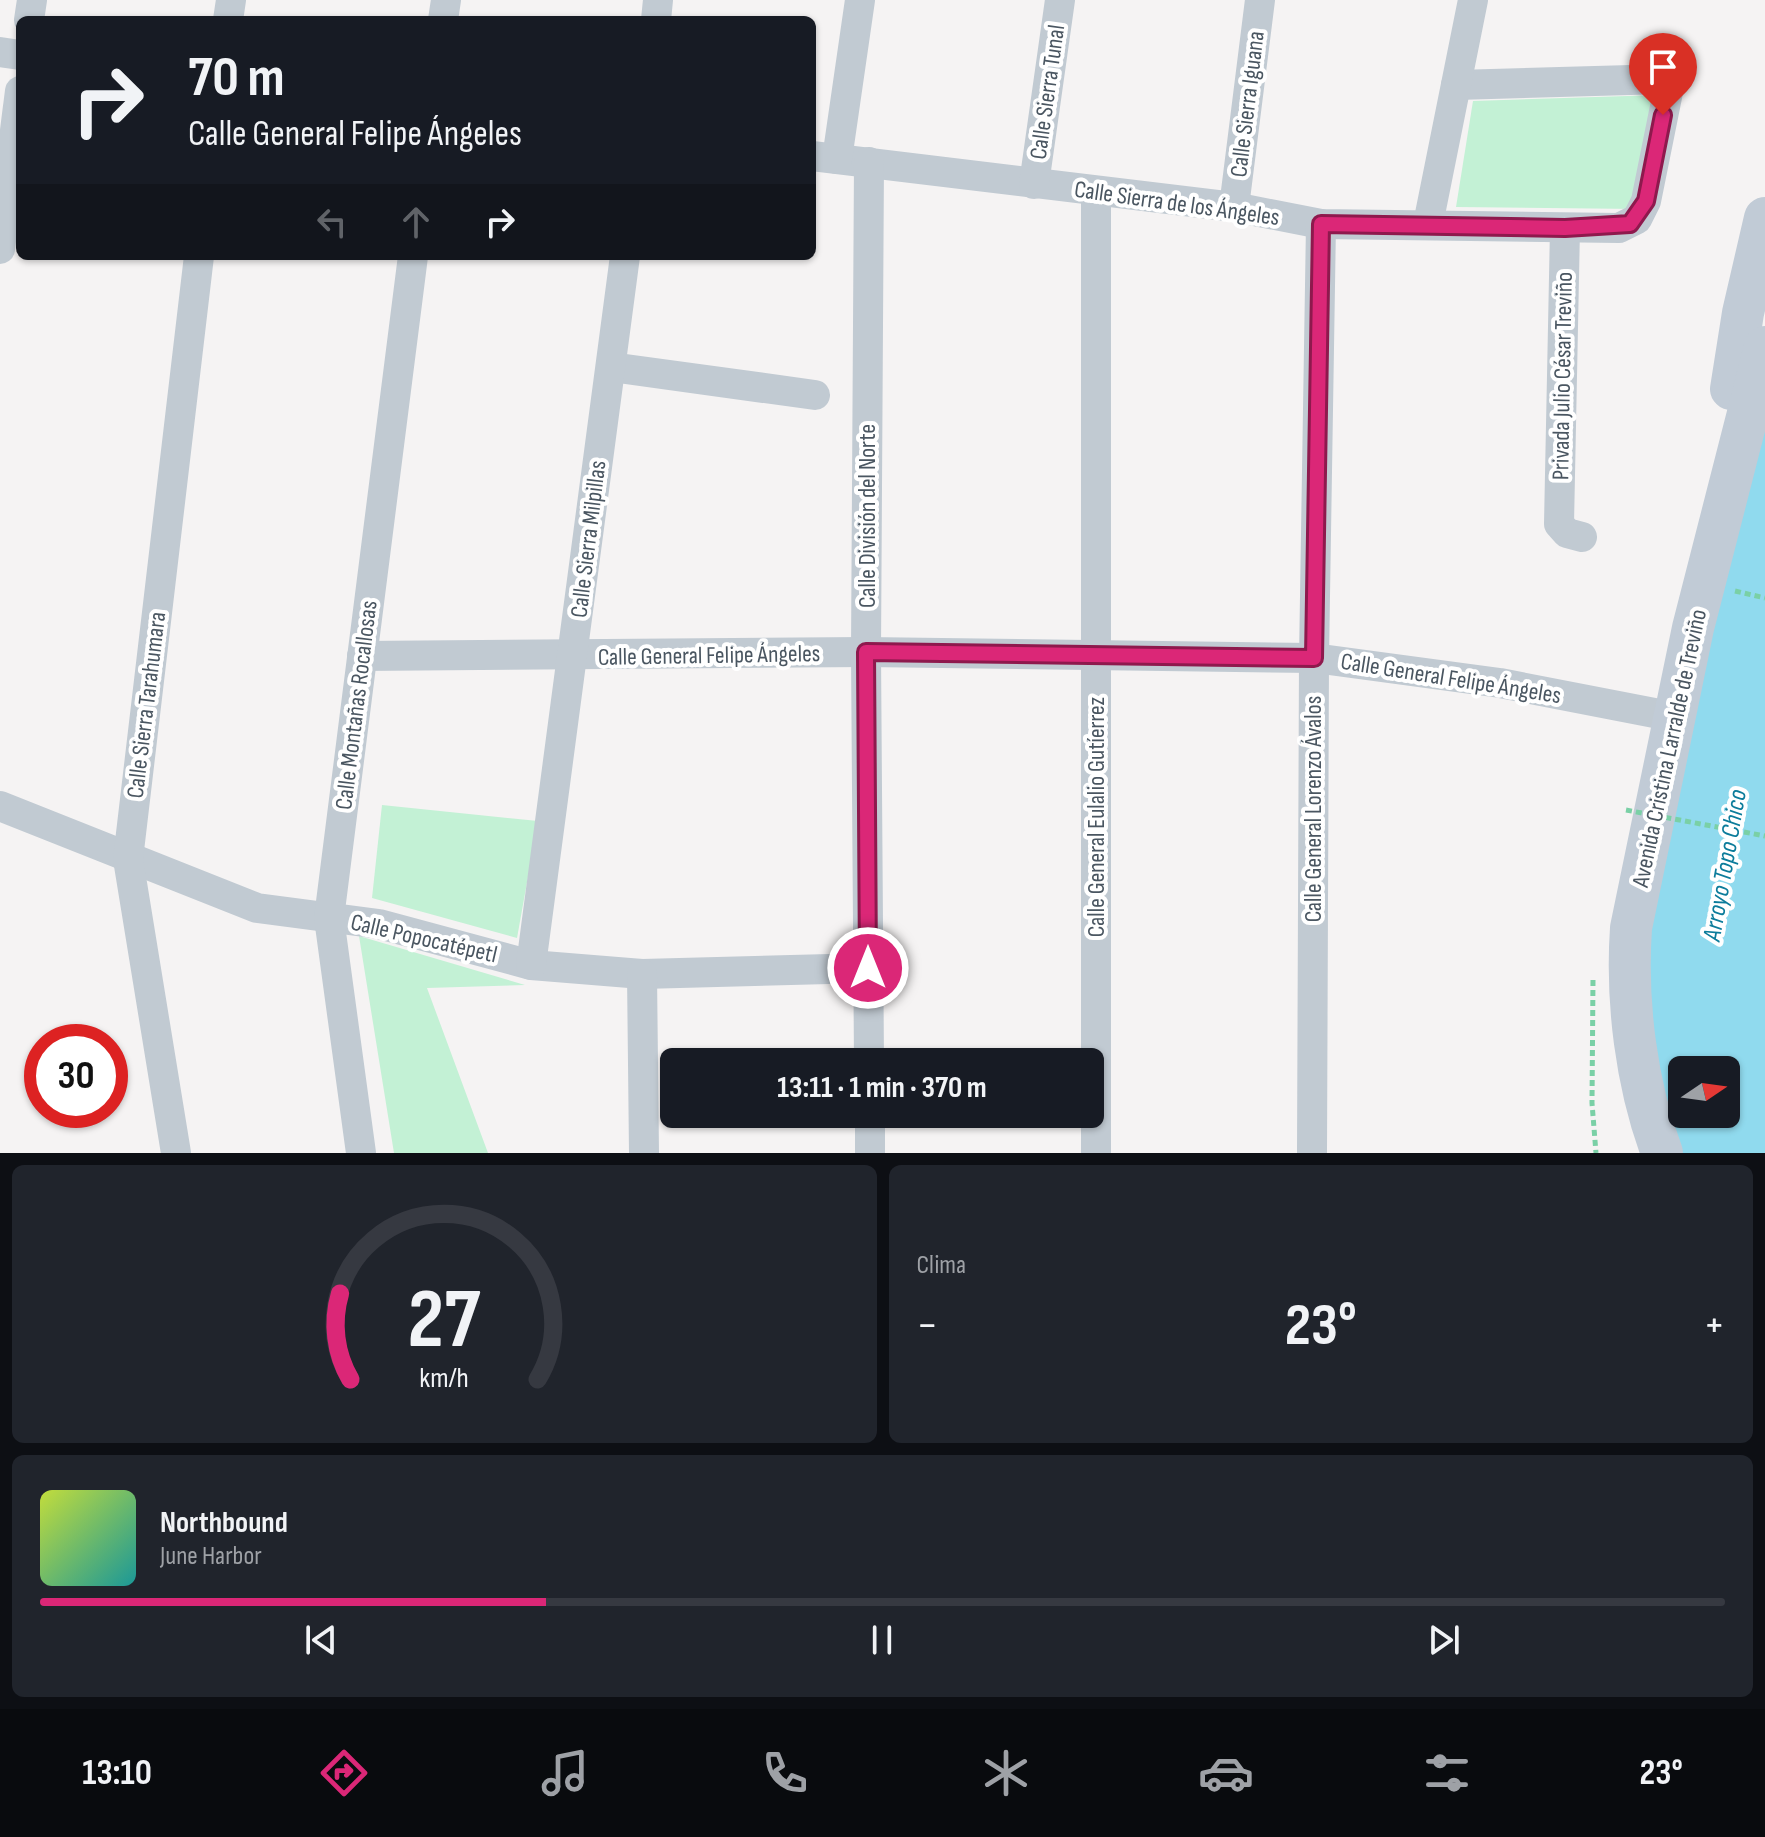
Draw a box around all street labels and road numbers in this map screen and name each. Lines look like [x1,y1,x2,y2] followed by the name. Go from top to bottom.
[1024,23,1071,161] street label: Calle Sierra Tunal
[1224,29,1271,179] street label: Calle Sierra Iguana
[1072,175,1281,232] street label: Calle Sierra de los Ángeles
[1546,272,1579,480] street label: Privada Julio César Treviño
[853,424,882,608] street label: Calle División del Norte
[564,459,613,619] street label: Calle Sierra Milpillas
[329,599,384,811] street label: Calle Montañas Rocallosas
[1626,607,1713,891] street label: Avenida Cristina Larralde de Treviño
[121,610,172,800] street label: Calle Sierra Tarahumara
[597,639,821,672] street label: Calle General Felipe Ángeles
[1339,647,1563,710] street label: Calle General Felipe Ángeles
[1082,696,1111,937] street label: Calle General Eulalio Gutíerrez
[1299,696,1328,922] street label: Calle General Lorenzo Ávalos
[348,908,500,969] street label: Calle Popocatépetl

